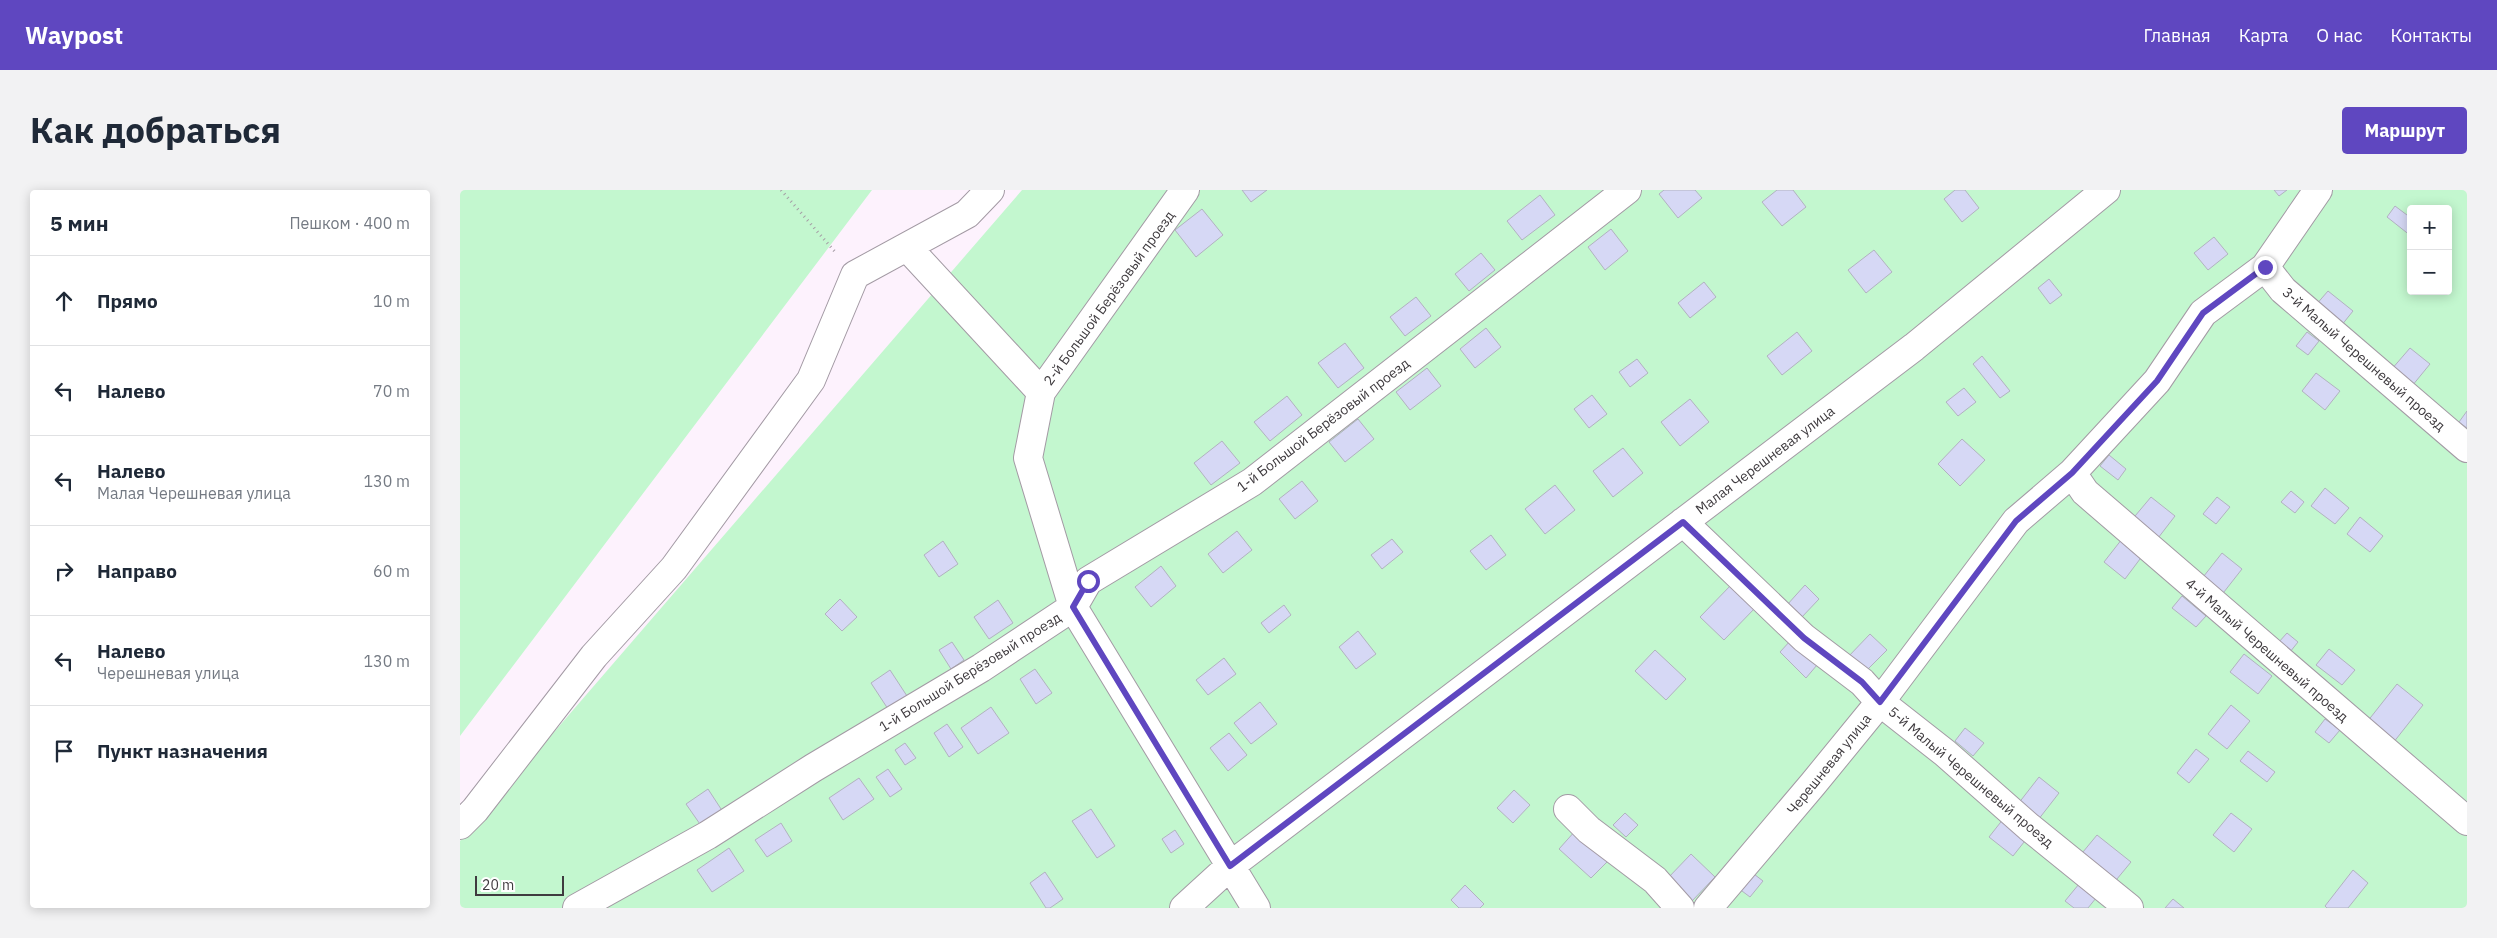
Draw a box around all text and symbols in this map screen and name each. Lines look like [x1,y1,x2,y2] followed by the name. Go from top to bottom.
[25,19,123,51] text: Waypost
[2143,24,2211,47] text: Главная
[2239,24,2288,47] text: Карта
[2316,24,2363,47] text: О нас
[2391,24,2472,47] text: Контакты
[30,107,281,153] text: Как добраться
[2342,107,2467,154] button: Маршрут
[2407,205,2452,295] map controls
[2407,205,2452,250] button: +
[1039,207,1179,389] street label: 2-й Большой Берёзовый проезд
[50,209,109,237] text: 5 мин
[289,213,410,233] text: Пешком · 400 m
[2407,250,2452,295] button: −
[2254,256,2277,279] route end
[2279,283,2449,435] street label: 3-й Малый Черешневый проезд
[50,287,78,315] icon: ahead
[97,289,158,313] text: Прямо
[373,291,410,311] text: 10 m
[1233,354,1413,496] street label: 1-й Большой Берёзовый проезд
[50,377,78,405] icon: left
[97,379,166,403] text: Налево
[373,381,410,401] text: 70 m
[1692,401,1839,518] street label: Малая Черешневая улица
[97,459,166,483] text: Налево
[50,467,78,495] icon: left
[363,471,410,491] text: 130 m
[97,483,291,503] text: Малая Черешневая улица
[50,557,78,585] icon: right
[97,559,177,583] text: Направо
[373,561,410,581] text: 60 m
[1077,570,1100,593] route start
[2182,574,2352,726] street label: 4-й Малый Черешневый проезд
[875,608,1065,736] street label: 1-й Большой Берёзовый проезд
[97,639,166,663] text: Налево
[50,647,78,675] icon: left
[363,651,410,671] text: 130 m
[97,663,239,683] text: Черешневая улица
[1885,703,2057,851] street label: 5-й Малый Черешневый проезд
[1783,710,1875,818] street label: Черешневая улица
[50,737,78,765] icon: arrive
[97,739,268,763] text: Пункт назначения
[475,873,564,896] scale bar
[482,876,514,894] text: 20 m

